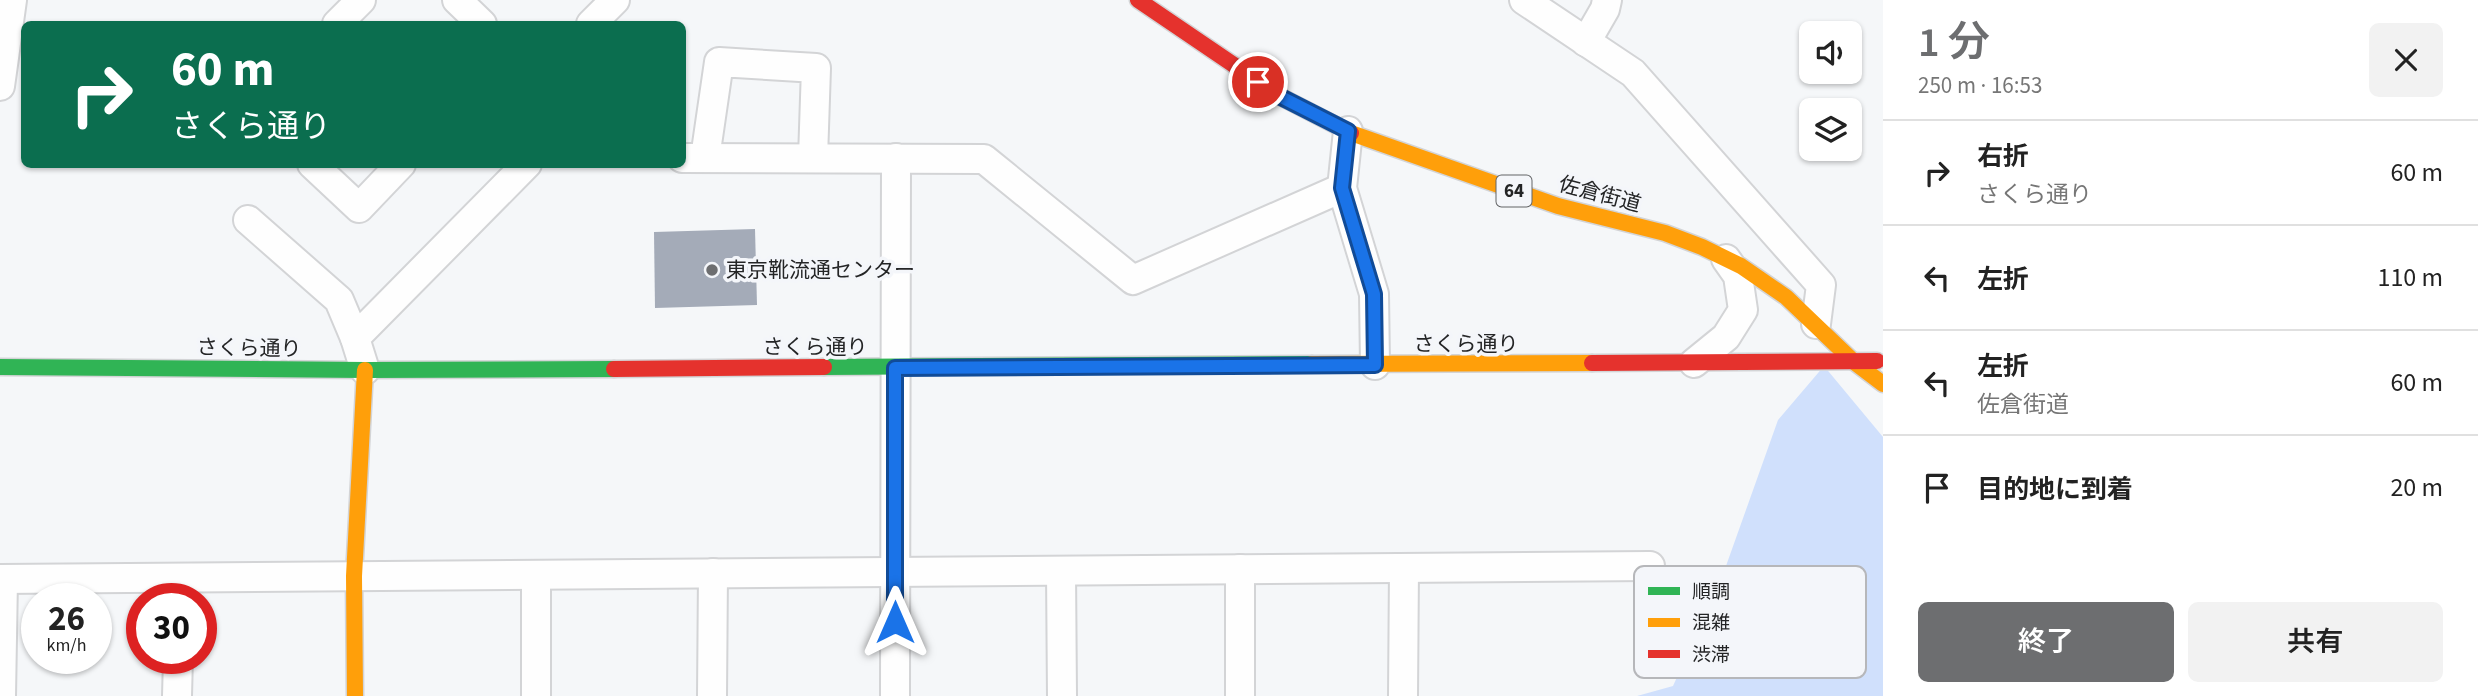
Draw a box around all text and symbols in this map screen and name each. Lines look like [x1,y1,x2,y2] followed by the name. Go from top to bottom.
[1918,13,1990,73] text: 1 分
[1799,21,1862,161] map controls
[1799,21,1862,84] button: sound
[2369,23,2443,97] button: close
[171,35,275,105] text: 60 m
[56,49,147,140] icon: right
[1228,52,1288,112] pin
[1239,63,1277,101] icon: arrive
[1918,69,2042,102] text: 250 m · 16:53
[1799,98,1862,161] button: layers
[171,104,331,150] text: さくら通り
[1977,138,2029,175] text: 右折
[1918,154,1956,192] icon: right
[2390,154,2443,191] text: 60 m
[1556,169,1644,219] street label: 佐倉街道
[1496,176,1532,206] road number: 64
[1977,178,2092,211] text: さくら通り
[726,255,915,285] place label: 東京靴流通センター
[1918,259,1956,297] icon: left
[2377,259,2443,296] text: 110 m
[1977,261,2029,298] text: 左折
[704,262,720,278] marker: 東京靴流通センター
[1414,329,1519,359] street label: さくら通り
[196,332,302,364] street label: さくら通り
[763,332,868,362] street label: さくら通り
[1977,348,2029,385] text: 左折
[1918,364,1956,402] icon: left
[2390,364,2443,401] text: 60 m
[1977,388,2069,421] text: 佐倉街道
[1918,469,1956,507] icon: arrive
[2390,469,2443,506] text: 20 m
[1977,471,2133,508] text: 目的地に到着
[1634,566,1866,678] legend
[1692,579,1730,606] text: 順調
[126,583,217,674] speed limit sign: 30
[858,585,932,659] position arrow
[48,594,85,644] text: 26
[1918,602,2174,682] button: 終了
[2188,602,2443,682] button: 共有
[1692,610,1730,637] text: 混雑
[47,633,86,658] text: km/h
[1692,642,1730,669] text: 渋滞

